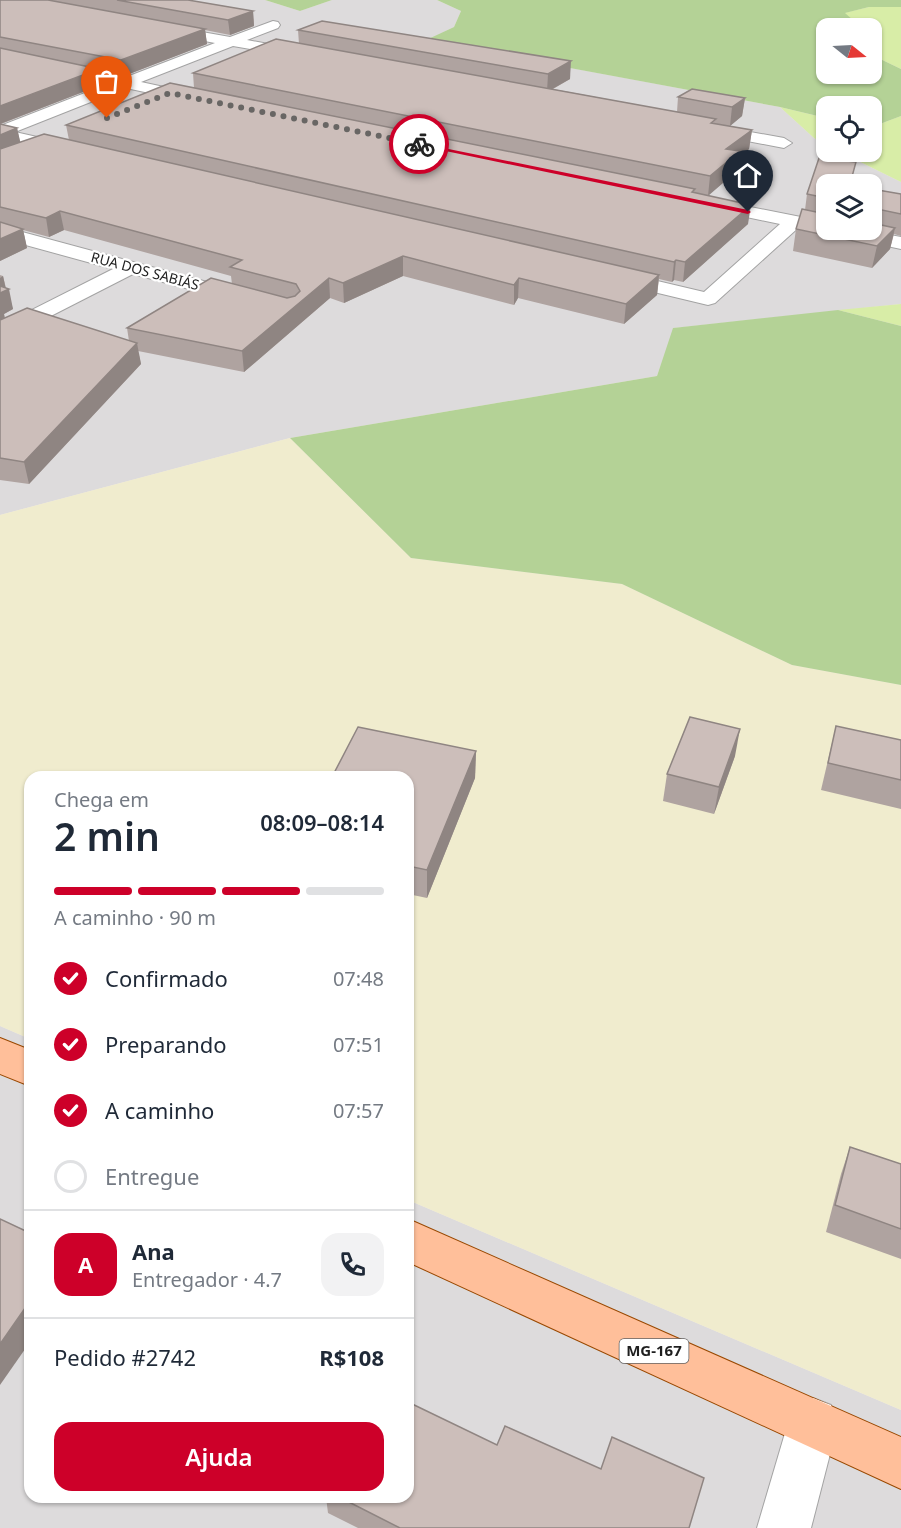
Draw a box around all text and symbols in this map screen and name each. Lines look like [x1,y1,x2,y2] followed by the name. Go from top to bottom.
[816,18,882,84] north arrow
[816,18,882,240] map controls
[81,56,132,118] pin
[90,65,123,98] icon: bag
[816,96,882,162] button: locate
[389,114,449,174] courier
[403,128,436,161] icon: bike
[722,150,773,212] pin
[731,159,764,192] icon: home
[816,174,882,240] button: layers
[89,247,201,294] street label: RUA DOS SABIÁS
[54,786,149,813] text: Chega em
[260,807,384,837] text: 08:09–08:14
[54,809,160,862] text: 2 min
[54,904,216,931] text: A caminho · 90 m
[54,962,87,995] icon: check
[105,963,228,993] text: Confirmado
[333,965,384,992] text: 07:48
[54,1028,87,1061] icon: check
[105,1029,227,1059] text: Preparando
[333,1031,384,1058] text: 07:51
[54,1094,87,1127] icon: check
[105,1095,214,1125] text: A caminho
[333,1097,384,1124] text: 07:57
[105,1161,199,1191] text: Entregue
[321,1233,384,1296] button: phone
[132,1236,175,1266] text: Ana
[78,1249,93,1279] text: A
[132,1266,282,1293] text: Entregador · 4.7
[620,1339,688,1363] road number: MG-167
[54,1342,196,1372] text: Pedido #2742
[319,1342,384,1372] text: R$108
[54,1422,384,1491] button: Ajuda

